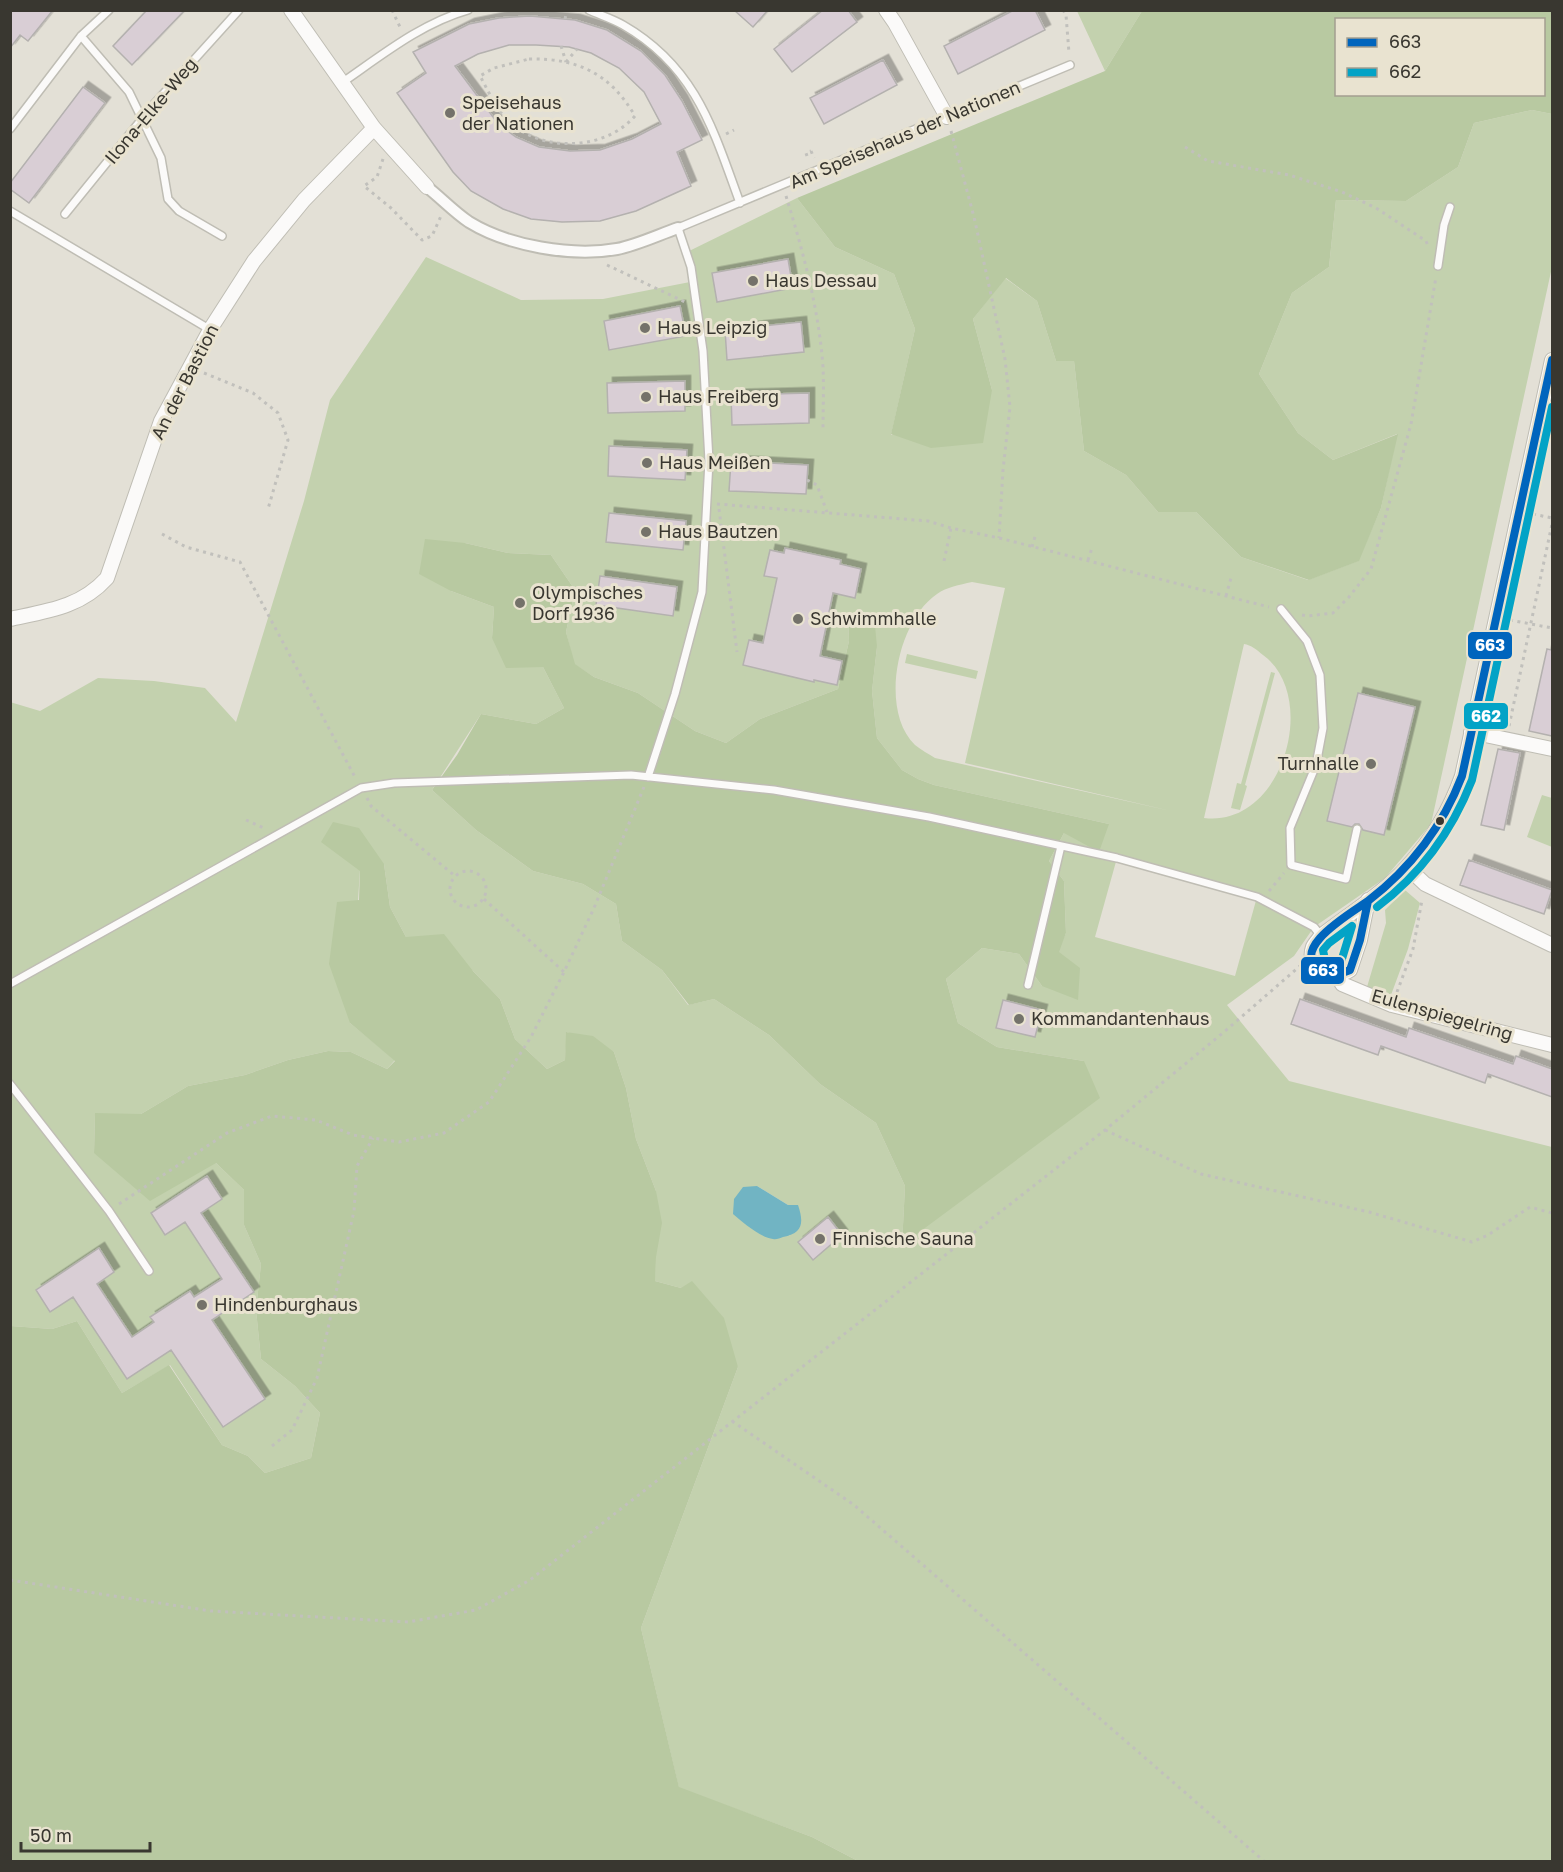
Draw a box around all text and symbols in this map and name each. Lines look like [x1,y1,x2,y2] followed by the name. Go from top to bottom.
[1335,18,1545,96] legend
[1389,30,1421,52] text: 663
[99,53,201,168] street label: Ilona-Elke-Weg
[1389,60,1421,82] text: 662
[786,75,1023,193] street label: Am Speisehaus der Nationen
[462,91,574,134] place label: Speisehaus der Nationen
[443,106,457,120] marker: Speisehaus der Nationen
[765,269,877,291] place label: Haus Dessau
[746,274,760,288] marker: Haus Dessau
[657,316,767,338] place label: Haus Leipzig
[146,320,223,443] street label: An der Bastion
[638,321,652,335] marker: Haus Leipzig
[658,385,779,407] place label: Haus Freiberg
[639,390,653,404] marker: Haus Freiberg
[659,451,770,473] place label: Haus Meißen
[640,456,654,470] marker: Haus Meißen
[658,520,778,542] place label: Haus Bautzen
[639,525,653,539] marker: Haus Bautzen
[532,581,643,624] place label: Olympisches Dorf 1936
[513,596,527,610] marker: Olympisches Dorf 1936
[810,607,937,629] place label: Schwimmhalle
[791,612,805,626] marker: Schwimmhalle
[1467,631,1513,660] line badge: 663
[1475,635,1505,655] text: 663
[1463,702,1509,730] line badge: 662
[1471,706,1501,726] text: 662
[1277,752,1359,774] place label: Turnhalle
[1364,757,1378,771] marker: Turnhalle
[1434,815,1446,827] unlabelled marker
[1300,956,1345,985] line badge: 663
[1308,960,1338,980] text: 663
[1369,983,1516,1045] street label: Eulenspiegelring
[1031,1007,1209,1029] place label: Kommandantenhaus
[1012,1012,1026,1026] marker: Kommandantenhaus
[832,1227,974,1249] place label: Finnische Sauna
[813,1232,827,1246] marker: Finnische Sauna
[214,1293,358,1315] place label: Hindenburghaus
[195,1298,209,1312] marker: Hindenburghaus
[21,1815,150,1853] scale bar
[30,1824,72,1846] text: 50 m

